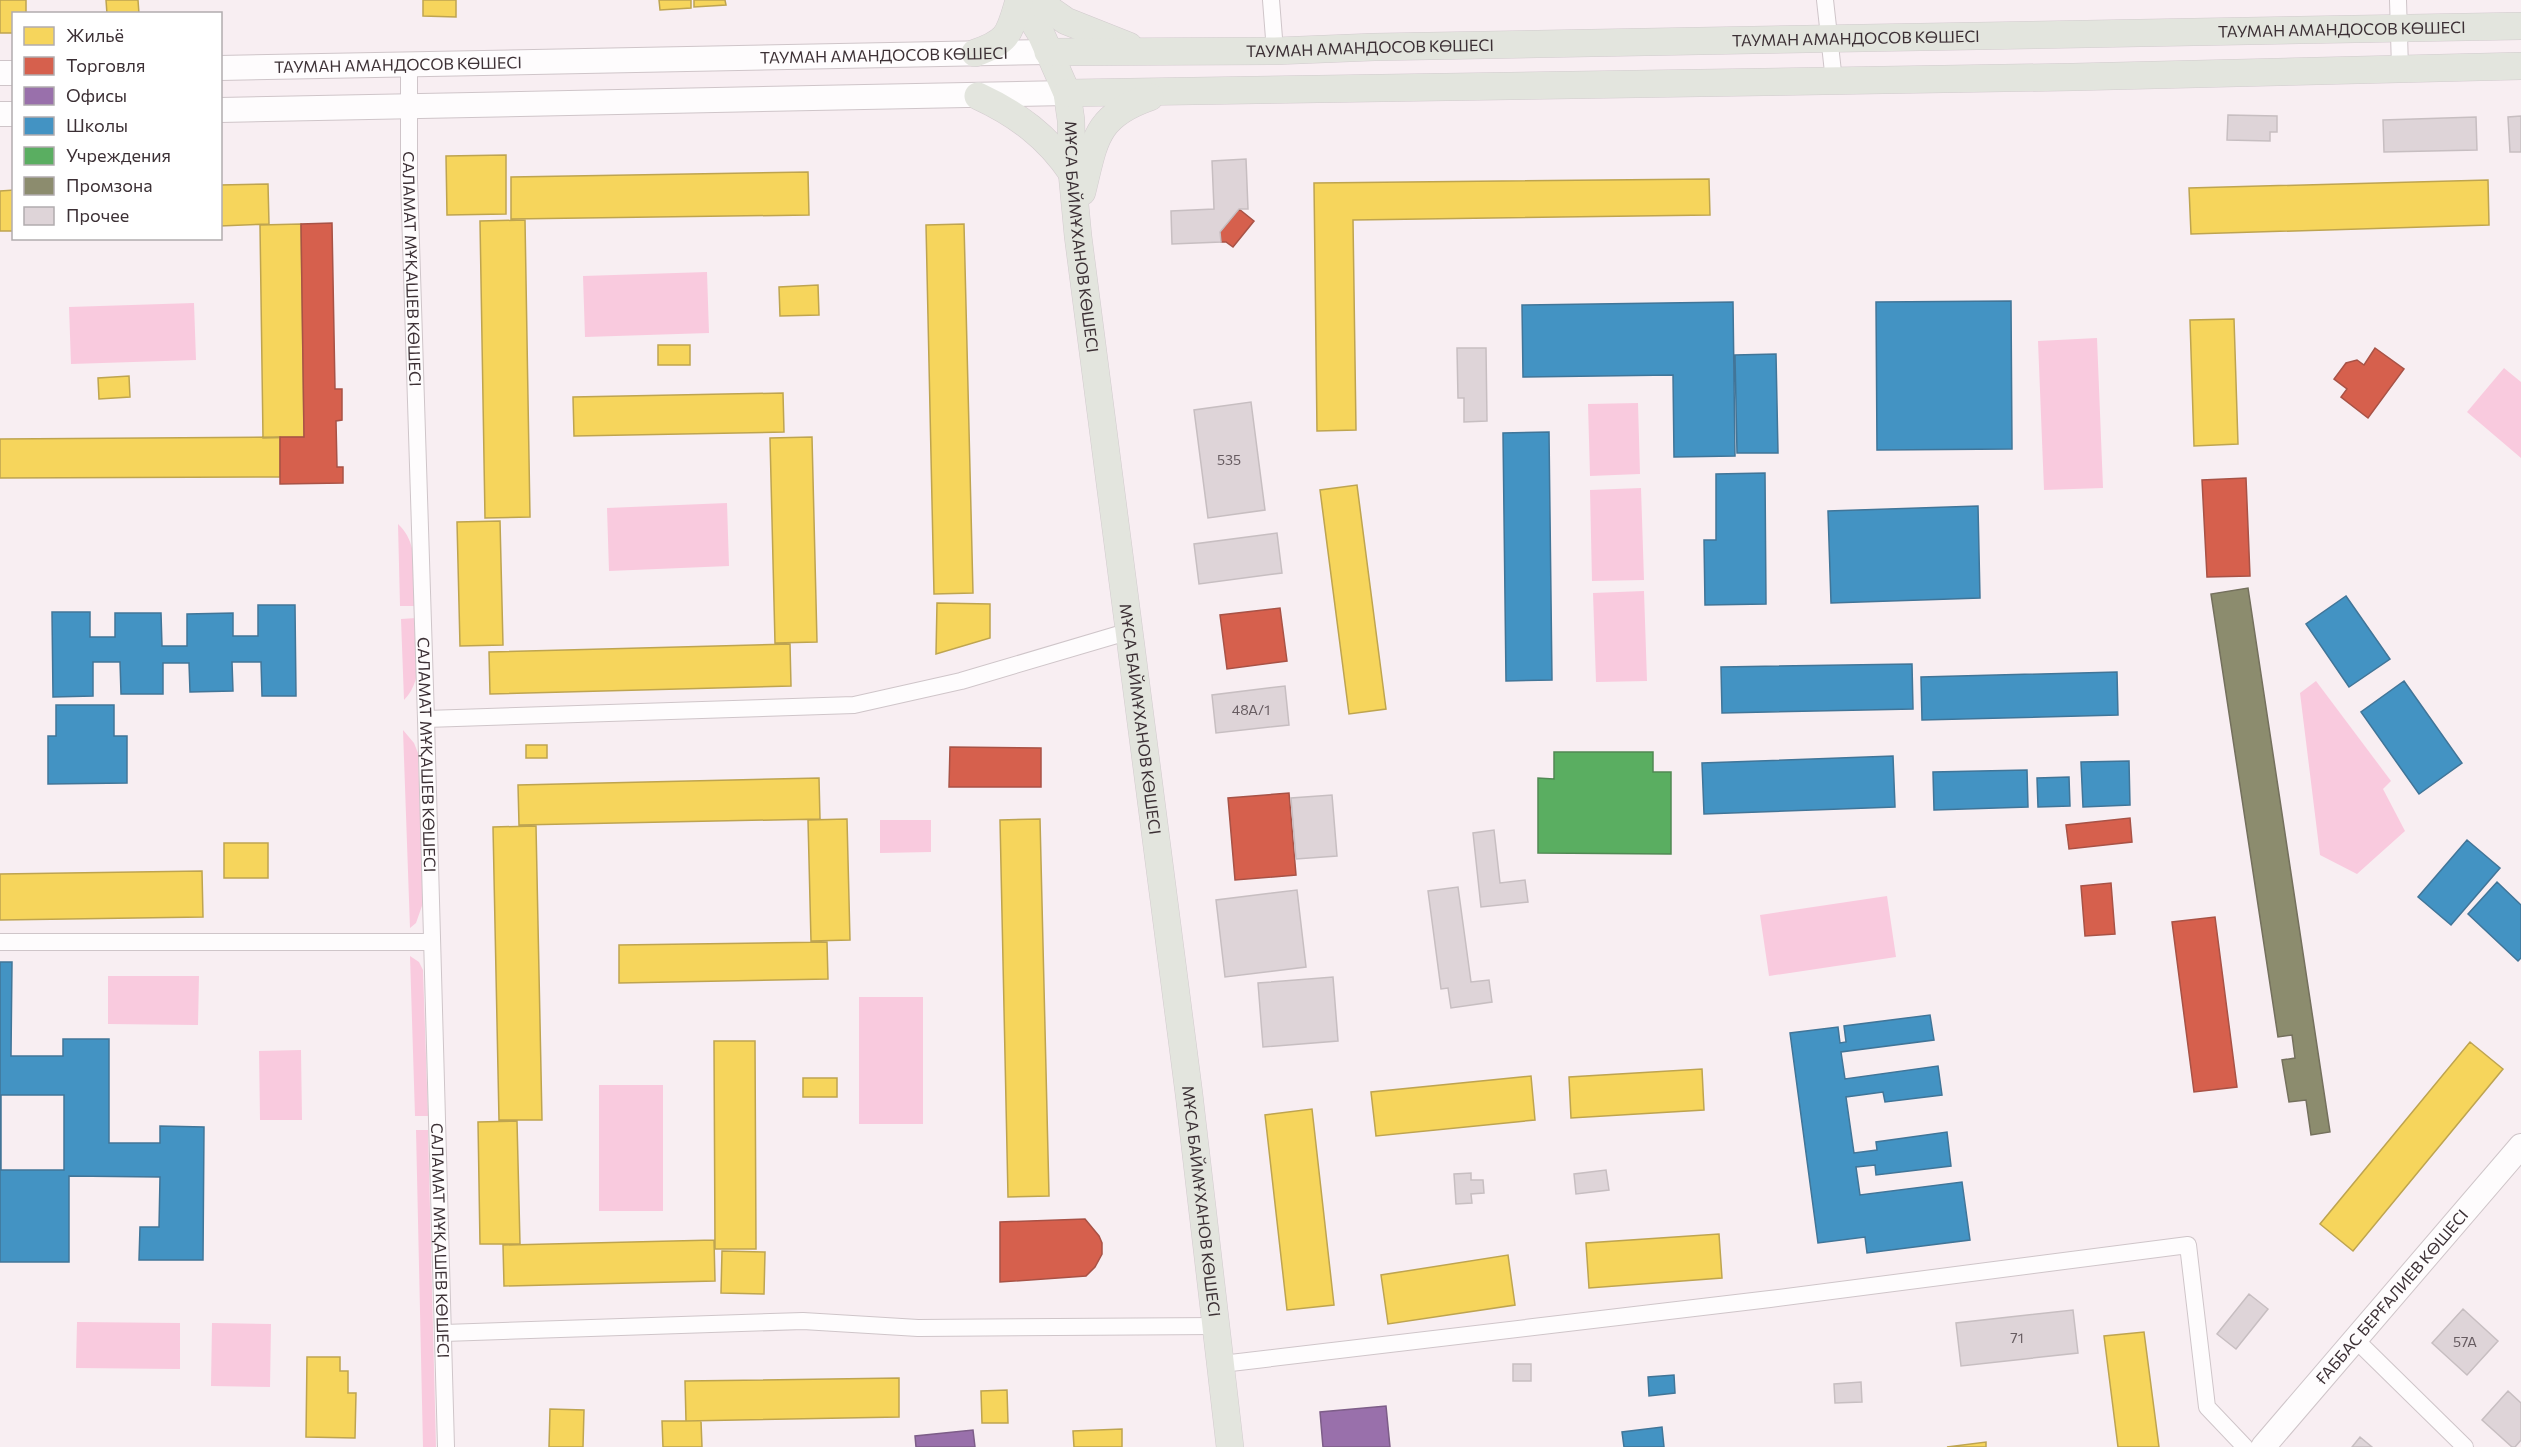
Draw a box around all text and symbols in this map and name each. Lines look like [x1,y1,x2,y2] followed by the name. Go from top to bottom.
[12,12,222,240] legend
[2218,17,2466,41] street label: ТАУМАН АМАНДОСОВ КӨШЕСІ
[66,24,124,46] text: Жильё
[1732,26,1980,49] street label: ТАУМАН АМАНДОСОВ КӨШЕСІ
[1246,35,1494,60] street label: ТАУМАН АМАНДОСОВ КӨШЕСІ
[760,43,1008,67] street label: ТАУМАН АМАНДОСОВ КӨШЕСІ
[274,52,522,76] street label: ТАУМАН АМАНДОСОВ КӨШЕСІ
[66,54,145,76] text: Торговля
[66,84,127,106] text: Офисы
[66,114,128,136] text: Школы
[1062,121,1103,354] street label: МҰСА БАЙМҰХАНОВ КӨШЕСІ
[66,144,171,166] text: Учреждения
[400,151,426,387] street label: САЛАМАТ МҰҚАШЕВ КӨШЕСІ
[66,174,153,196] text: Промзона
[66,204,129,226] text: Прочее
[1217,451,1241,468] house number: 535
[1117,602,1165,836] street label: МҰСА БАЙМҰХАНОВ КӨШЕСІ
[414,637,440,873] street label: САЛАМАТ МҰҚАШЕВ КӨШЕСІ
[1232,701,1270,718] house number: 48А/1
[1179,1084,1225,1318] street label: МҰСА БАЙМҰХАНОВ КӨШЕСІ
[428,1123,454,1358] street label: САЛАМАТ МҰҚАШЕВ КӨШЕСІ
[2311,1205,2472,1388] street label: ҒАББАС БЕРҒАЛИЕВ КӨШЕСІ
[2010,1329,2024,1346] house number: 71
[2453,1333,2477,1350] house number: 57А

